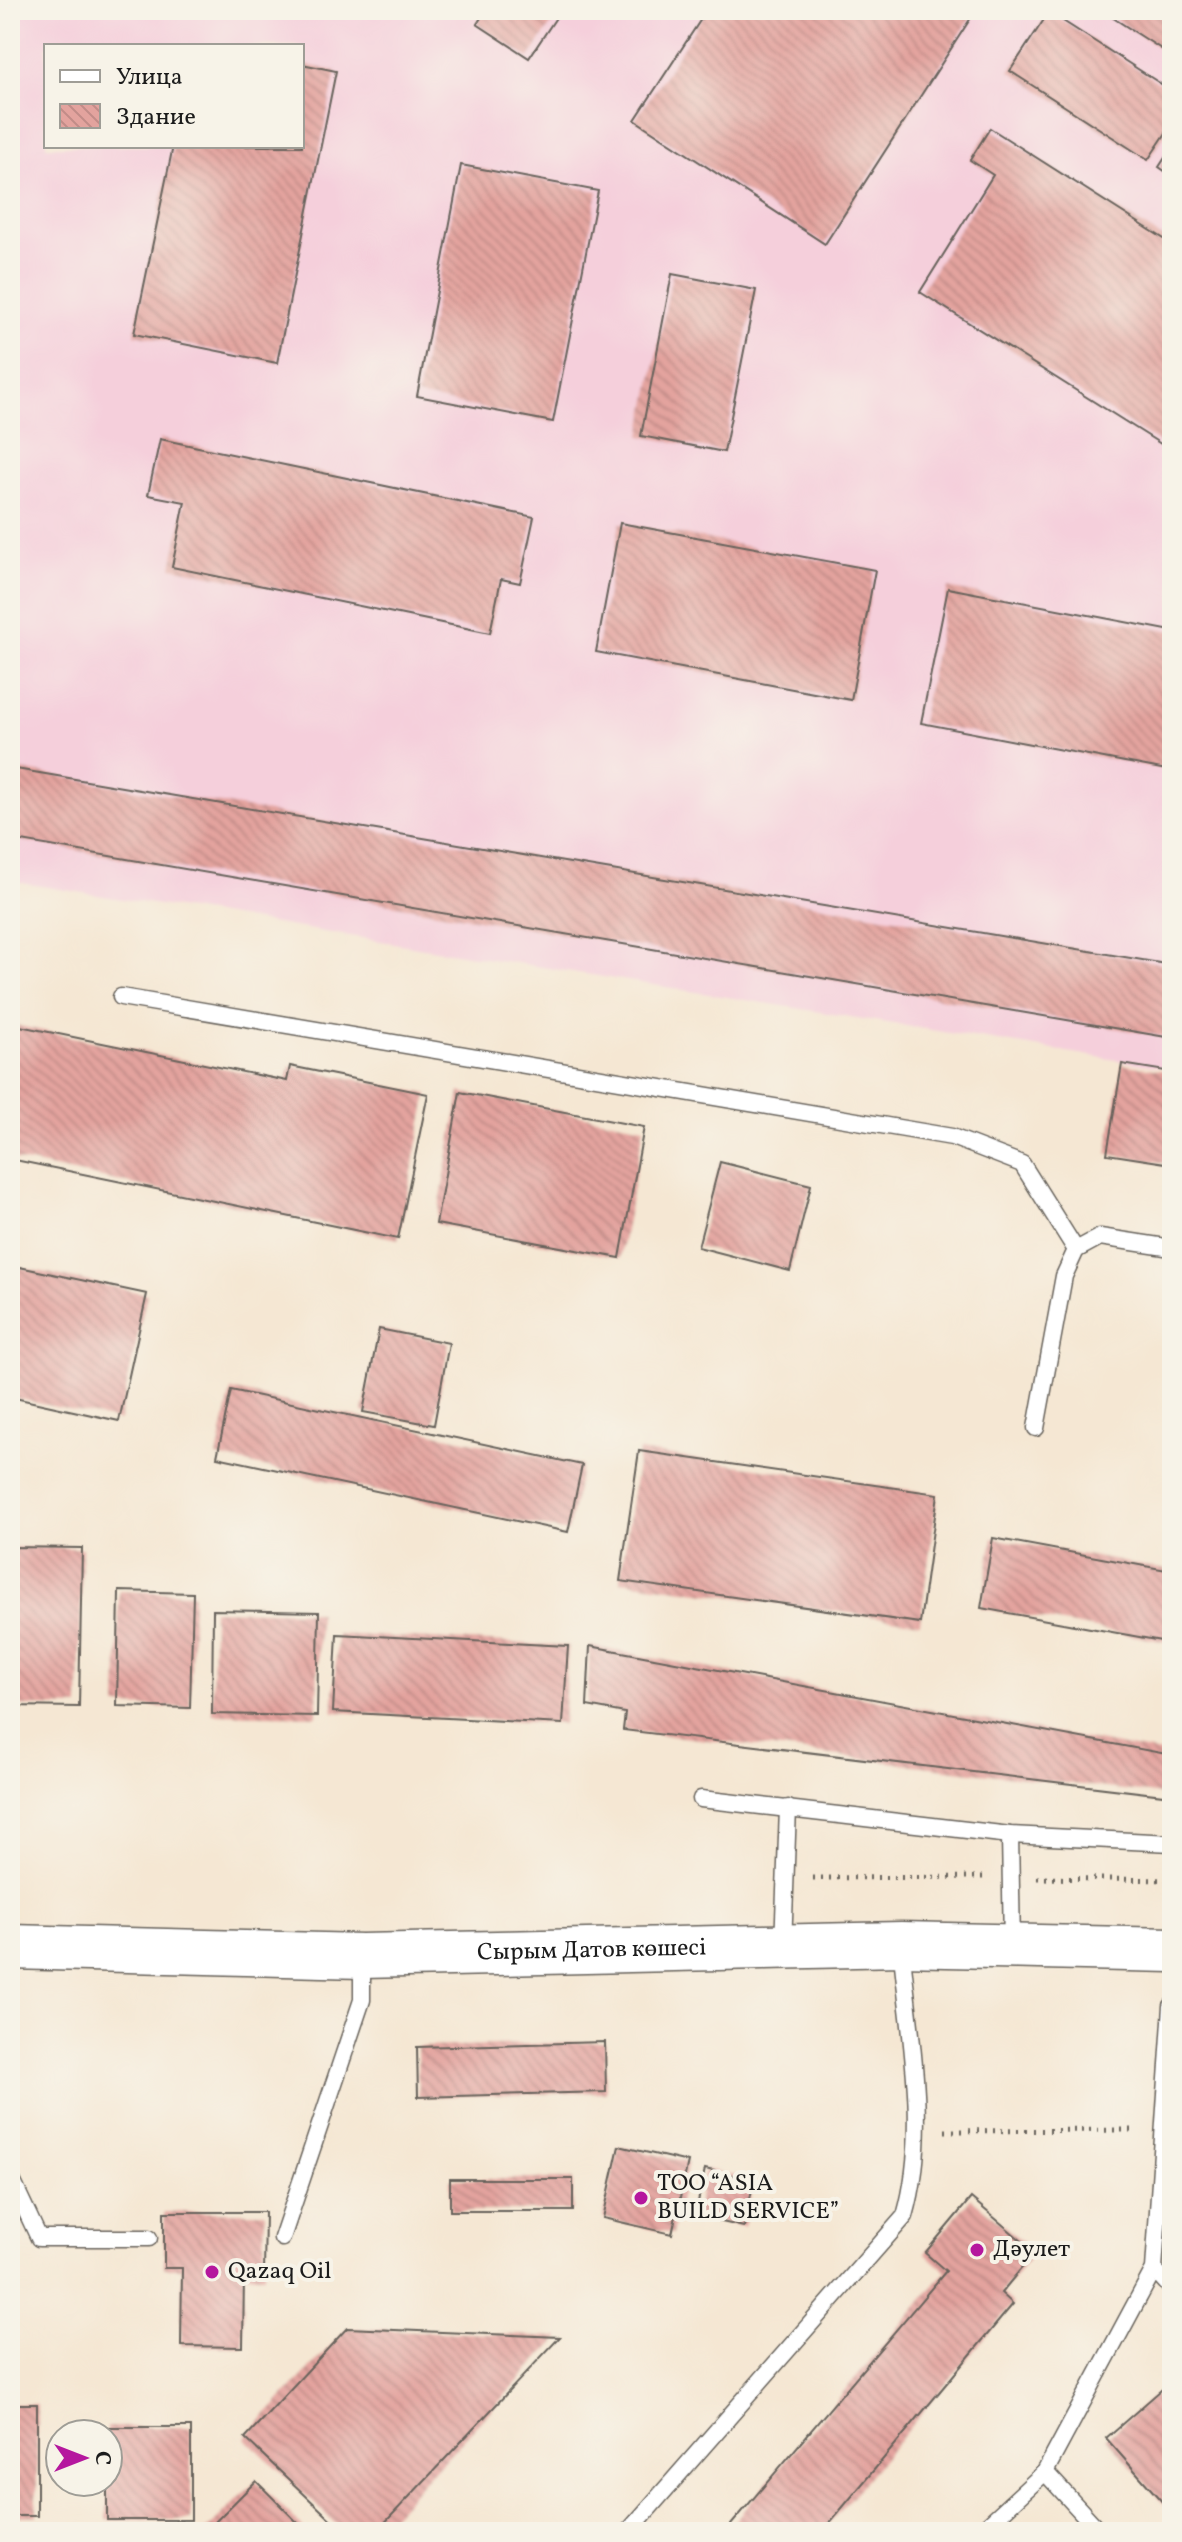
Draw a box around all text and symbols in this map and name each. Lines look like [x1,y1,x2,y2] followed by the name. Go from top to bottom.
[44,44,304,148] legend
[116,61,183,95] text: Улица
[116,101,196,135] text: Здание
[477,1931,707,1970] street label: Сырым Датов көшесі
[657,2167,839,2229] place label: TOO “ASIA BUILD SERVICE”
[632,2189,650,2207] marker: TOO “ASIA BUILD SERVICE”
[993,2233,1070,2267] place label: Дәулет
[968,2241,986,2259] marker: Дәулет
[228,2255,331,2289] place label: Qazaq Oil
[203,2263,221,2281] marker: Qazaq Oil
[44,2418,124,2498] north arrow
[86,2451,117,2465] text: С

